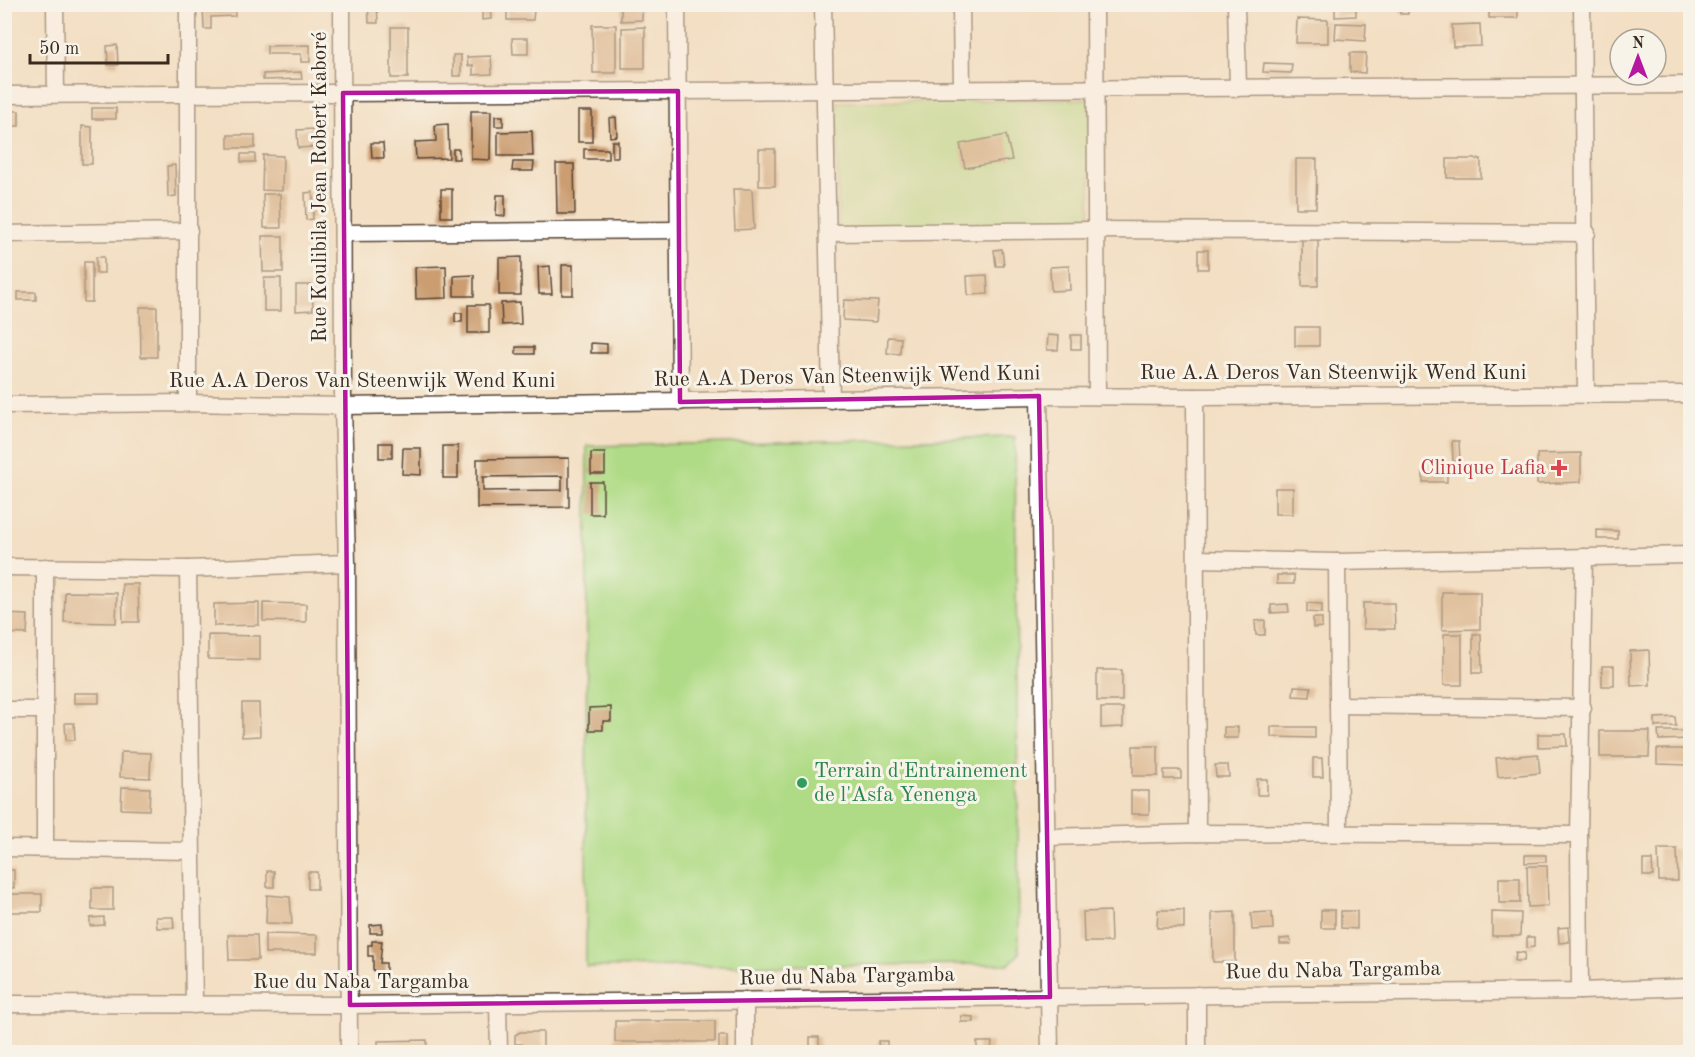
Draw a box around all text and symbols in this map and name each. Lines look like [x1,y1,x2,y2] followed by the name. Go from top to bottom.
[30,27,168,65] scale bar
[1608,27,1668,87] north arrow
[310,32,331,342] street label: Rue Koulibila Jean Robert Kaboré
[1632,36,1645,52] text: N
[39,40,79,58] text: 50 m
[653,363,1041,391] street label: Rue A.A Deros Van Steenwijk Wend Kuni
[1140,363,1526,384] street label: Rue A.A Deros Van Steenwijk Wend Kuni
[169,371,555,392] street label: Rue A.A Deros Van Steenwijk Wend Kuni
[1420,458,1546,479] place label: Clinique Lafia
[1550,459,1568,477] marker: Clinique Lafia
[814,761,1028,806] place label: Terrain d'Entrainement de l'Asfa Yenenga
[795,776,809,790] marker: Terrain d'Entrainement de l'Asfa Yenenga
[1225,959,1441,983] street label: Rue du Naba Targamba
[739,965,955,989] street label: Rue du Naba Targamba
[253,972,469,993] street label: Rue du Naba Targamba

